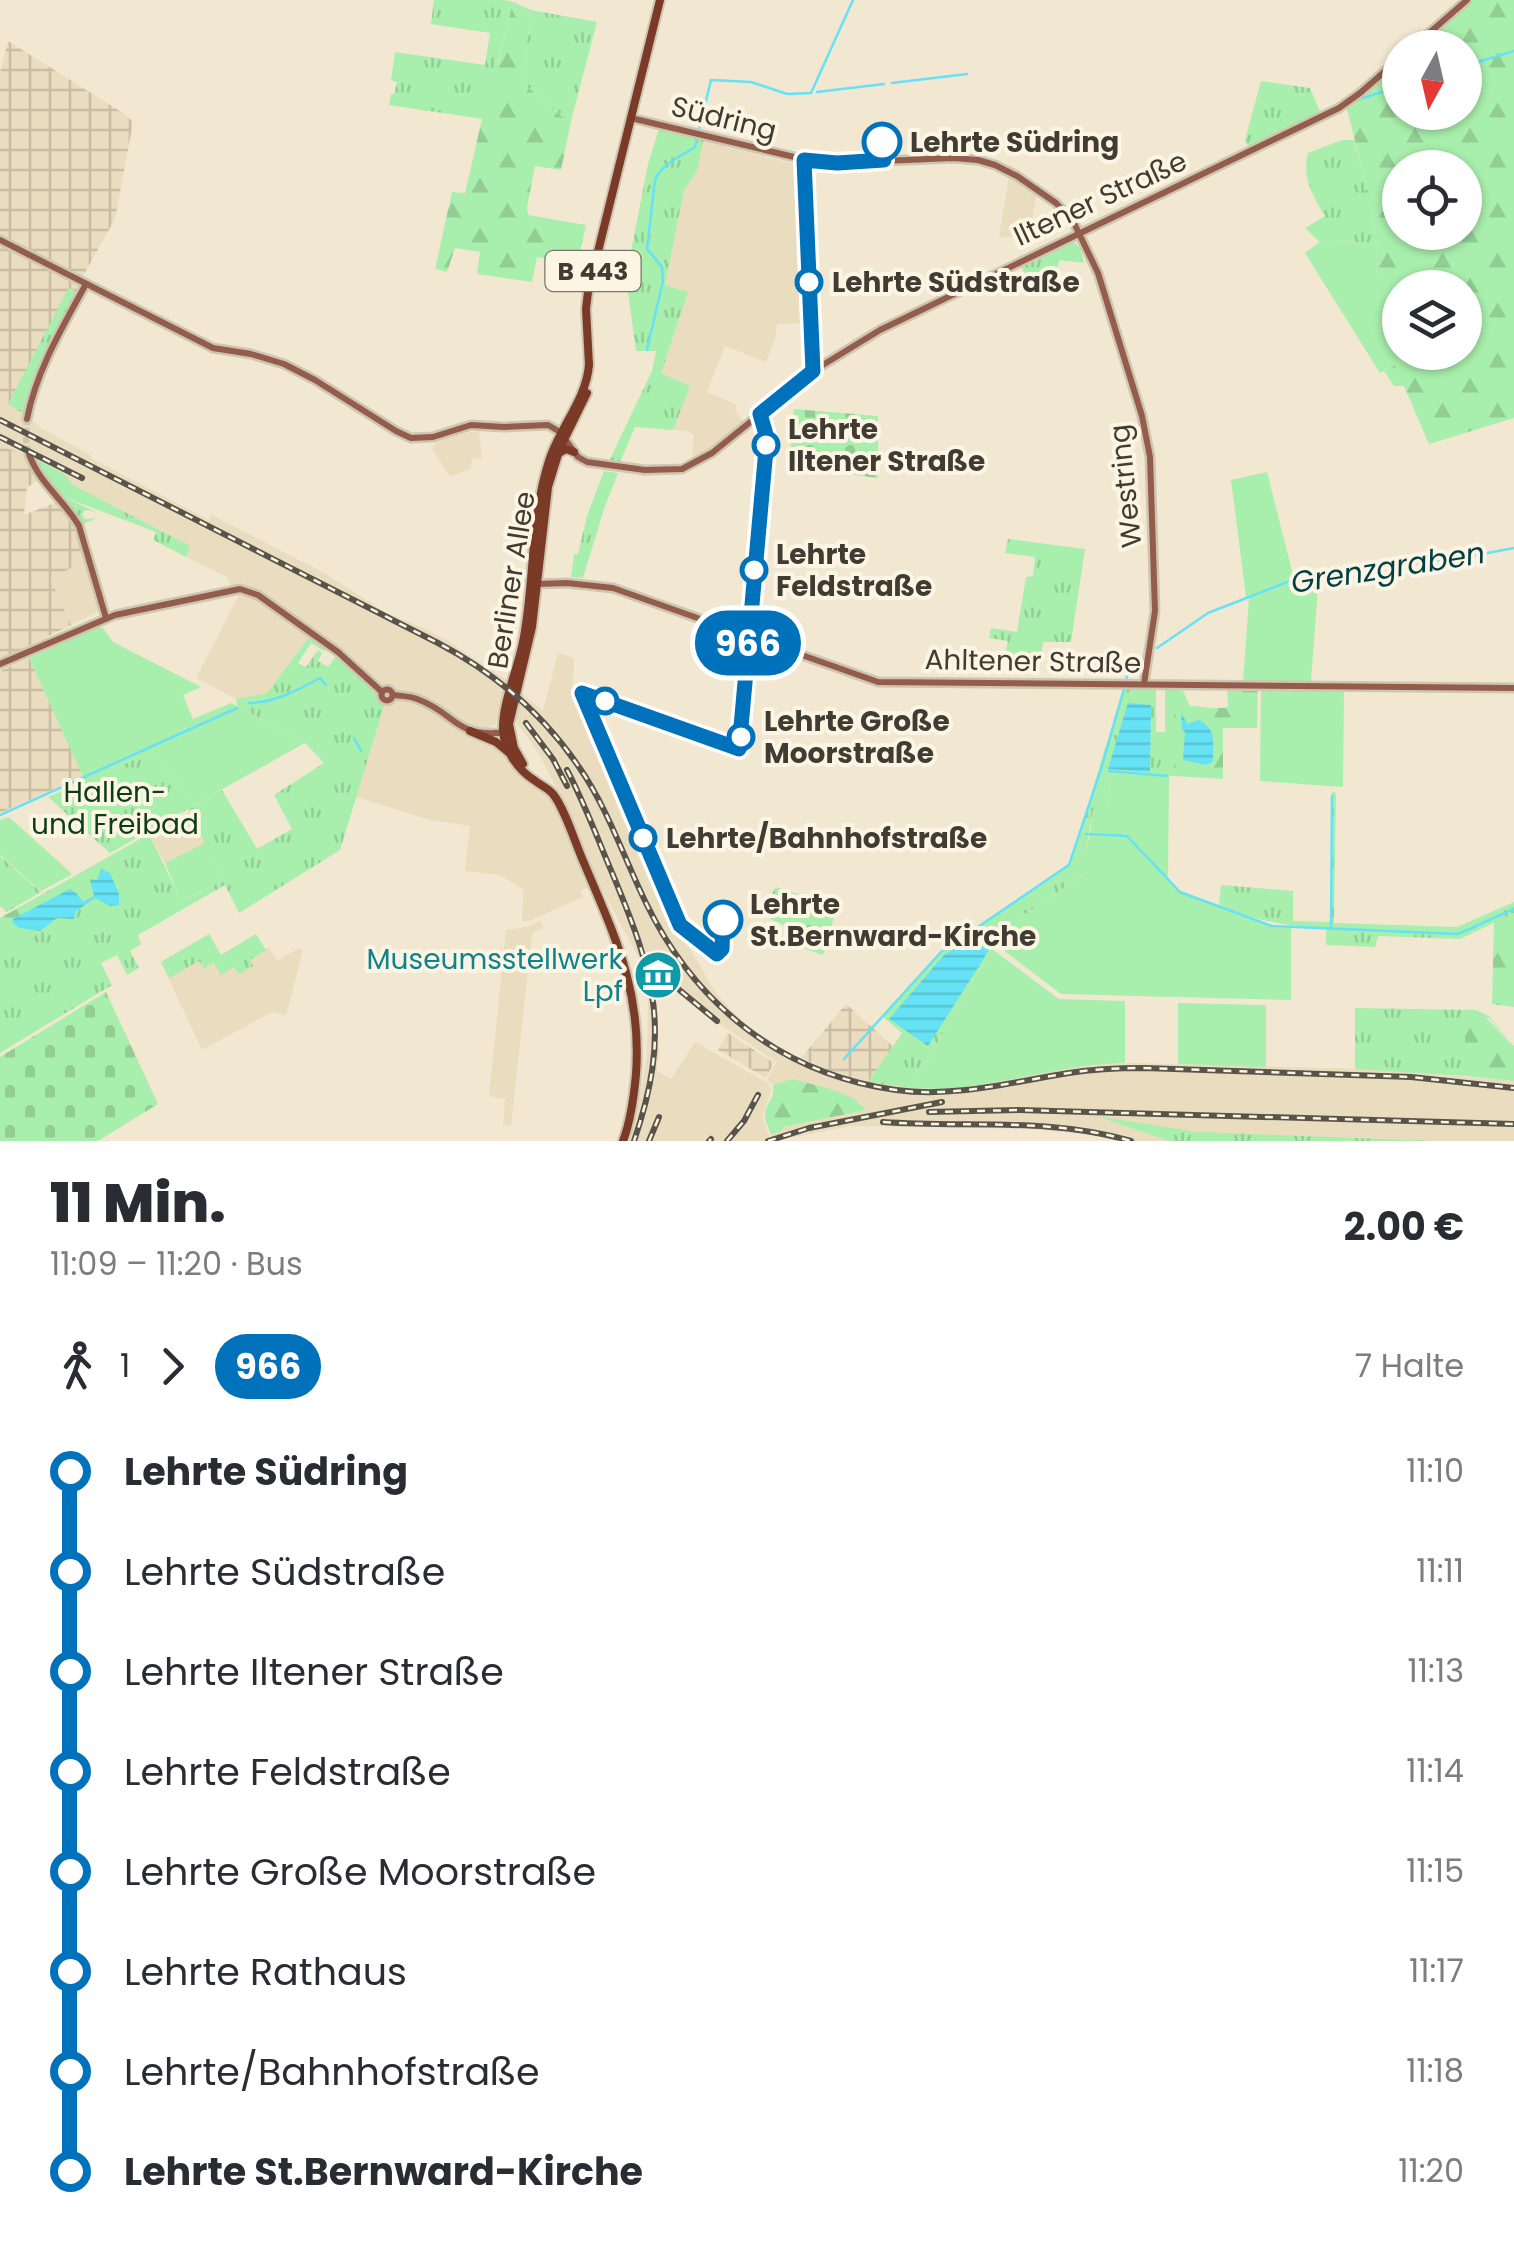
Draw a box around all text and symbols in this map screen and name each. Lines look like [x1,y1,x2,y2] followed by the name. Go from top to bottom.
[1382,30,1482,130] north arrow
[1382,30,1482,370] map controls
[667,87,781,150] street label: Südring
[863,123,901,161] marker: Lehrte Südring
[910,123,1119,162] place label: Lehrte Südring
[1007,141,1193,256] street label: Iltener Straße
[1382,150,1482,250] button: locate
[546,251,640,291] road number: B 443
[832,263,1080,302] place label: Lehrte Südstraße
[796,269,822,295] marker: Lehrte Südstraße
[1382,270,1482,370] button: layers
[788,410,985,481] place label: Lehrte Iltener Straße
[1100,422,1151,549] street label: Westring
[753,432,779,458] marker: Lehrte Iltener Straße
[478,488,545,672] street label: Berliner Allee
[1288,531,1488,604] water label: Grenzgraben
[776,535,932,606] place label: Lehrte Feldstraße
[741,557,767,583] marker: Lehrte Feldstraße
[690,610,806,676] line badge: 966
[715,619,781,668] text: 966
[924,640,1142,683] street label: Ahltener Straße
[592,688,618,714] unlabelled marker
[764,702,950,773] place label: Lehrte Große Moorstraße
[728,724,754,750] marker: Lehrte Große Moorstraße
[31,773,199,844] park label: Hallen- und Freibad
[666,819,987,858] place label: Lehrte/Bahnhofstraße
[630,825,656,851] marker: Lehrte/Bahnhofstraße
[750,885,1036,956] place label: Lehrte St.Bernward-Kirche
[704,901,742,939] marker: Lehrte St.Bernward-Kirche
[366,940,624,1011] place label: Museumsstellwerk Lpf
[632,949,684,1001] museum icon: Museumsstellwerk Lpf
[50,1164,226,1241] text: 11 Min.
[1344,1200,1464,1253] text: 2.00 €
[50,1241,303,1286] text: 11:09 – 11:20 · Bus
[50,1339,105,1394] icon: walk
[145,1339,200,1394] icon: forward
[235,1342,301,1391] text: 966
[120,1343,130,1388] text: 1
[1355,1343,1464,1388] text: 7 Halte
[124,1445,408,1498] text: Lehrte Südring
[1406,1448,1464,1493] text: 11:10
[124,1545,445,1598] text: Lehrte Südstraße
[1416,1548,1464,1593] text: 11:11
[124,1645,504,1698] text: Lehrte Iltener Straße
[1408,1648,1464,1693] text: 11:13
[124,1745,451,1798] text: Lehrte Feldstraße
[1406,1748,1464,1793] text: 11:14
[124,1845,596,1898] text: Lehrte Große Moorstraße
[1406,1848,1464,1893] text: 11:15
[124,1945,407,1998] text: Lehrte Rathaus
[1409,1948,1464,1993] text: 11:17
[124,2045,540,2098] text: Lehrte/Bahnhofstraße
[1406,2048,1464,2093] text: 11:18
[124,2145,643,2198] text: Lehrte St.Bernward-Kirche
[1398,2148,1464,2193] text: 11:20

